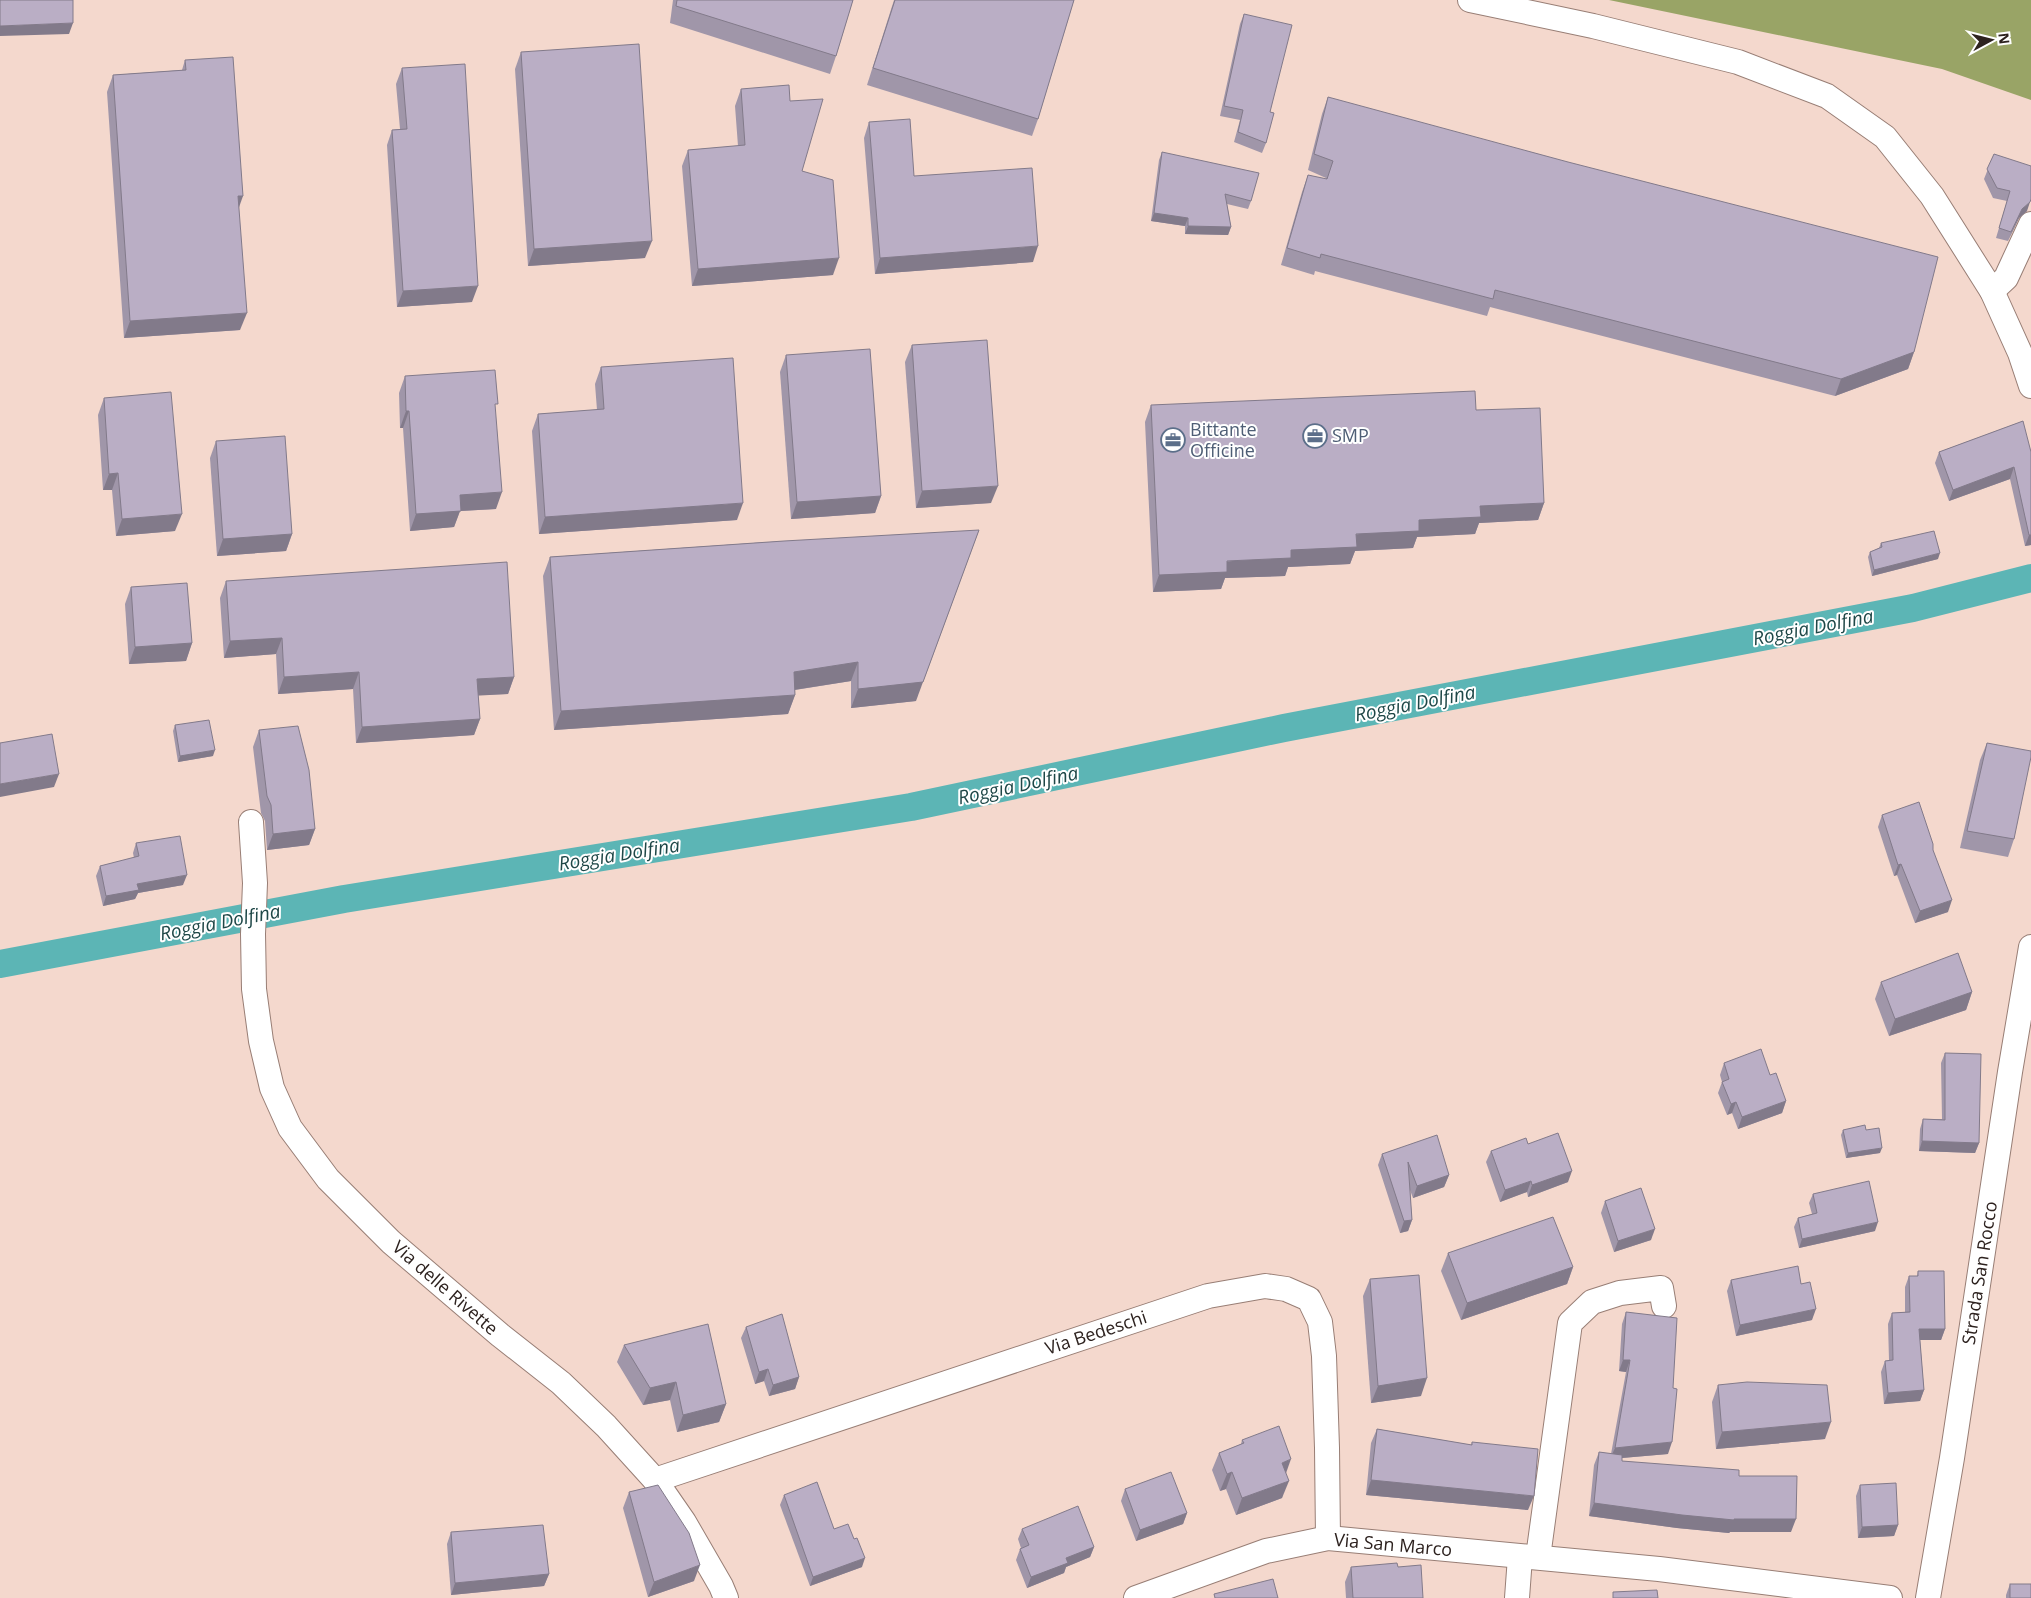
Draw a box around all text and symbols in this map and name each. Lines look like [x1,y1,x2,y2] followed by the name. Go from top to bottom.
[1966,15,2016,65] north arrow
[1994,32,2015,45] text: N
[1190,417,1257,462] place label: Bittante Officine
[1302,423,1328,449] office icon: SMP
[1332,423,1369,447] place label: SMP
[1160,427,1186,453] office icon: Bittante Officine
[1750,603,1876,651] water label: Roggia Dolfina
[1352,679,1478,727] water label: Roggia Dolfina
[955,760,1081,810] water label: Roggia Dolfina
[557,832,682,876] water label: Roggia Dolfina
[157,898,283,946] water label: Roggia Dolfina
[1956,1199,2002,1346] street label: Strada San Rocco
[388,1235,504,1340] street label: Via delle Rivette
[1042,1304,1150,1360] street label: Via Bedeschi
[1333,1527,1453,1561] street label: Via San Marco

